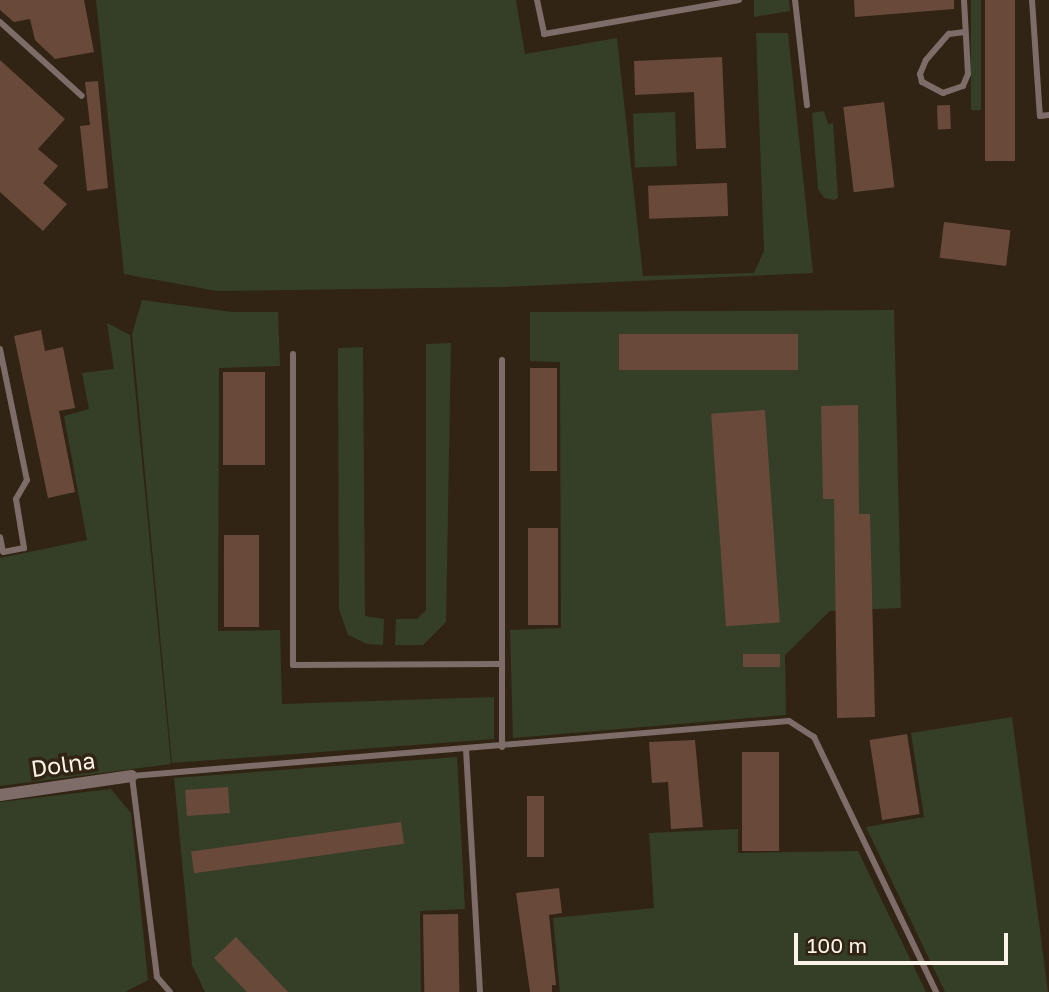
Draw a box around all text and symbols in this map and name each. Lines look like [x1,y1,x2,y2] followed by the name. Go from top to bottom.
[29,746,97,782] street label: Dolna
[797,918,1010,962] scale bar
[807,932,867,958] text: 100 m

